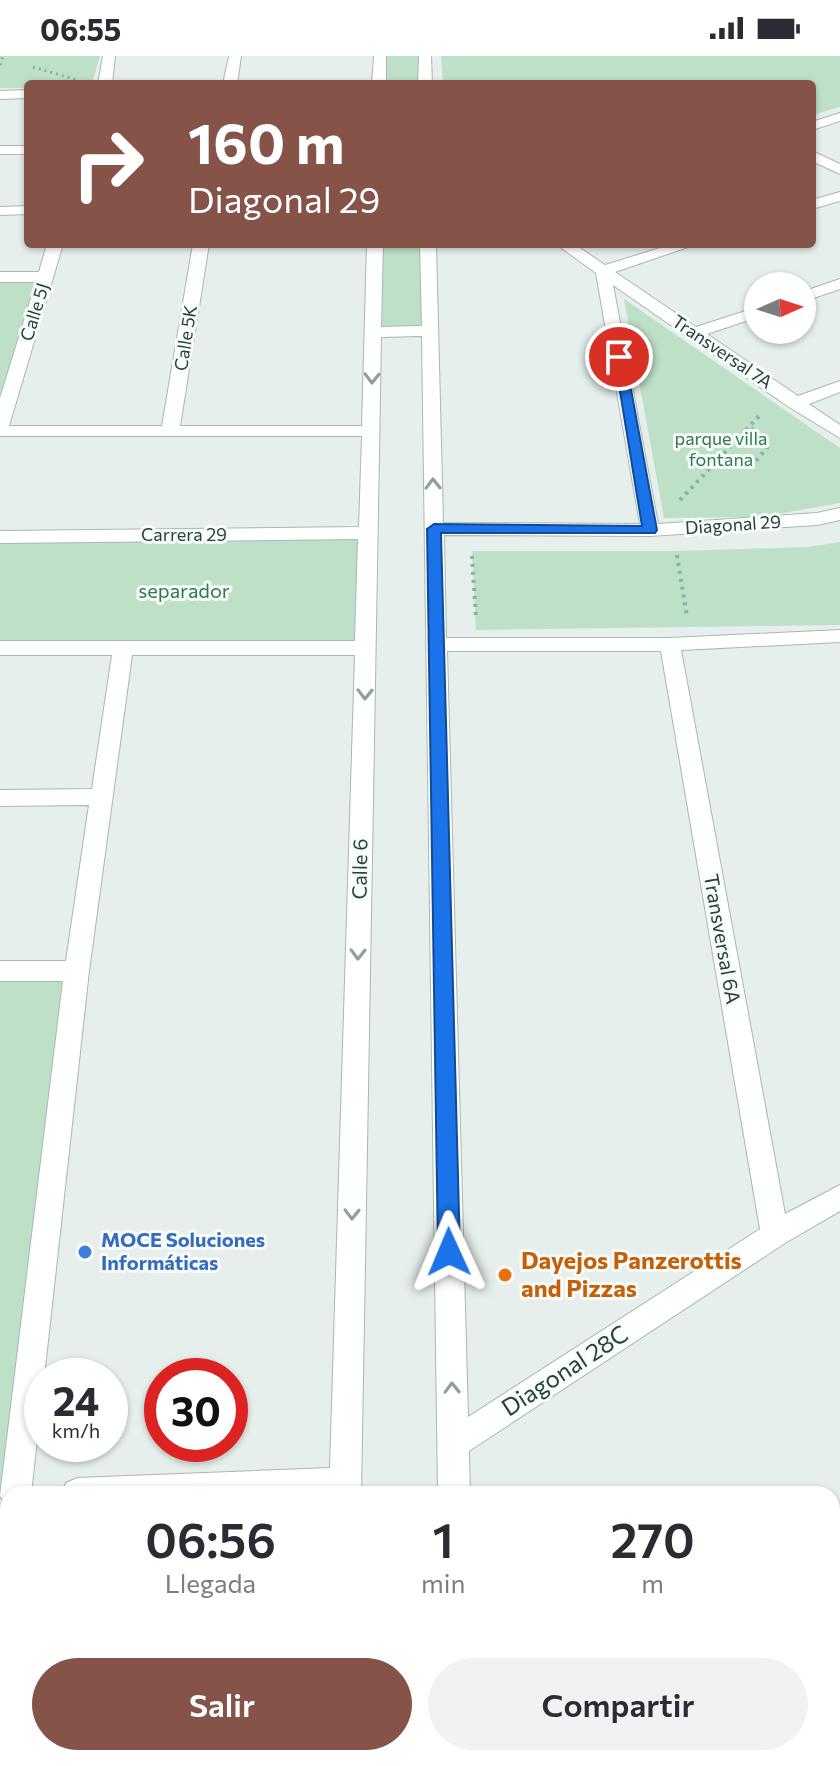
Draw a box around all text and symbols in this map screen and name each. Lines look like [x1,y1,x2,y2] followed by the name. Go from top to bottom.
[40,10,121,47] text: 06:55
[188,107,345,176] text: 160 m
[56,112,160,216] icon: right
[188,176,380,220] text: Diagonal 29
[744,272,816,344] north arrow
[744,272,816,344] map controls
[15,280,53,343] street label: Calle 5J
[169,303,201,372] street label: Calle 5K
[668,310,777,393] street label: Transversal 7A
[585,323,653,391] pin
[597,335,641,379] icon: arrive
[363,372,381,385] one-way arrow
[675,427,767,470] park label: parque villa fontana
[424,477,442,490] one-way arrow
[684,510,782,538] street label: Diagonal 29
[141,523,227,545] street label: Carrera 29
[138,578,230,602] park label: separador
[356,688,373,701] one-way arrow
[346,838,372,900] street label: Calle 6
[700,872,746,1006] street label: Transversal 6A
[350,948,367,961] one-way arrow
[343,1208,361,1221] one-way arrow
[407,1210,491,1294] position arrow
[101,1227,265,1274] place label: MOCE Soluciones Informáticas
[76,1243,94,1261] marker: MOCE Soluciones Informáticas
[521,1245,742,1302] place label: Dayejos Panzerottis and Pizzas
[496,1266,514,1284] marker: Dayejos Panzerottis and Pizzas
[496,1318,633,1421] street label: Diagonal 28C
[144,1358,248,1462] speed limit sign: 30
[53,1375,99,1424] text: 24
[443,1381,460,1394] one-way arrow
[52,1418,100,1442] text: km/h
[145,1509,276,1568] text: 06:56
[432,1509,454,1568] text: 1
[610,1509,695,1568] text: 270
[165,1567,256,1598] text: Llegada
[421,1567,465,1598] text: min
[641,1567,664,1598] text: m
[32,1658,412,1750] button: Salir
[428,1658,808,1750] button: Compartir

